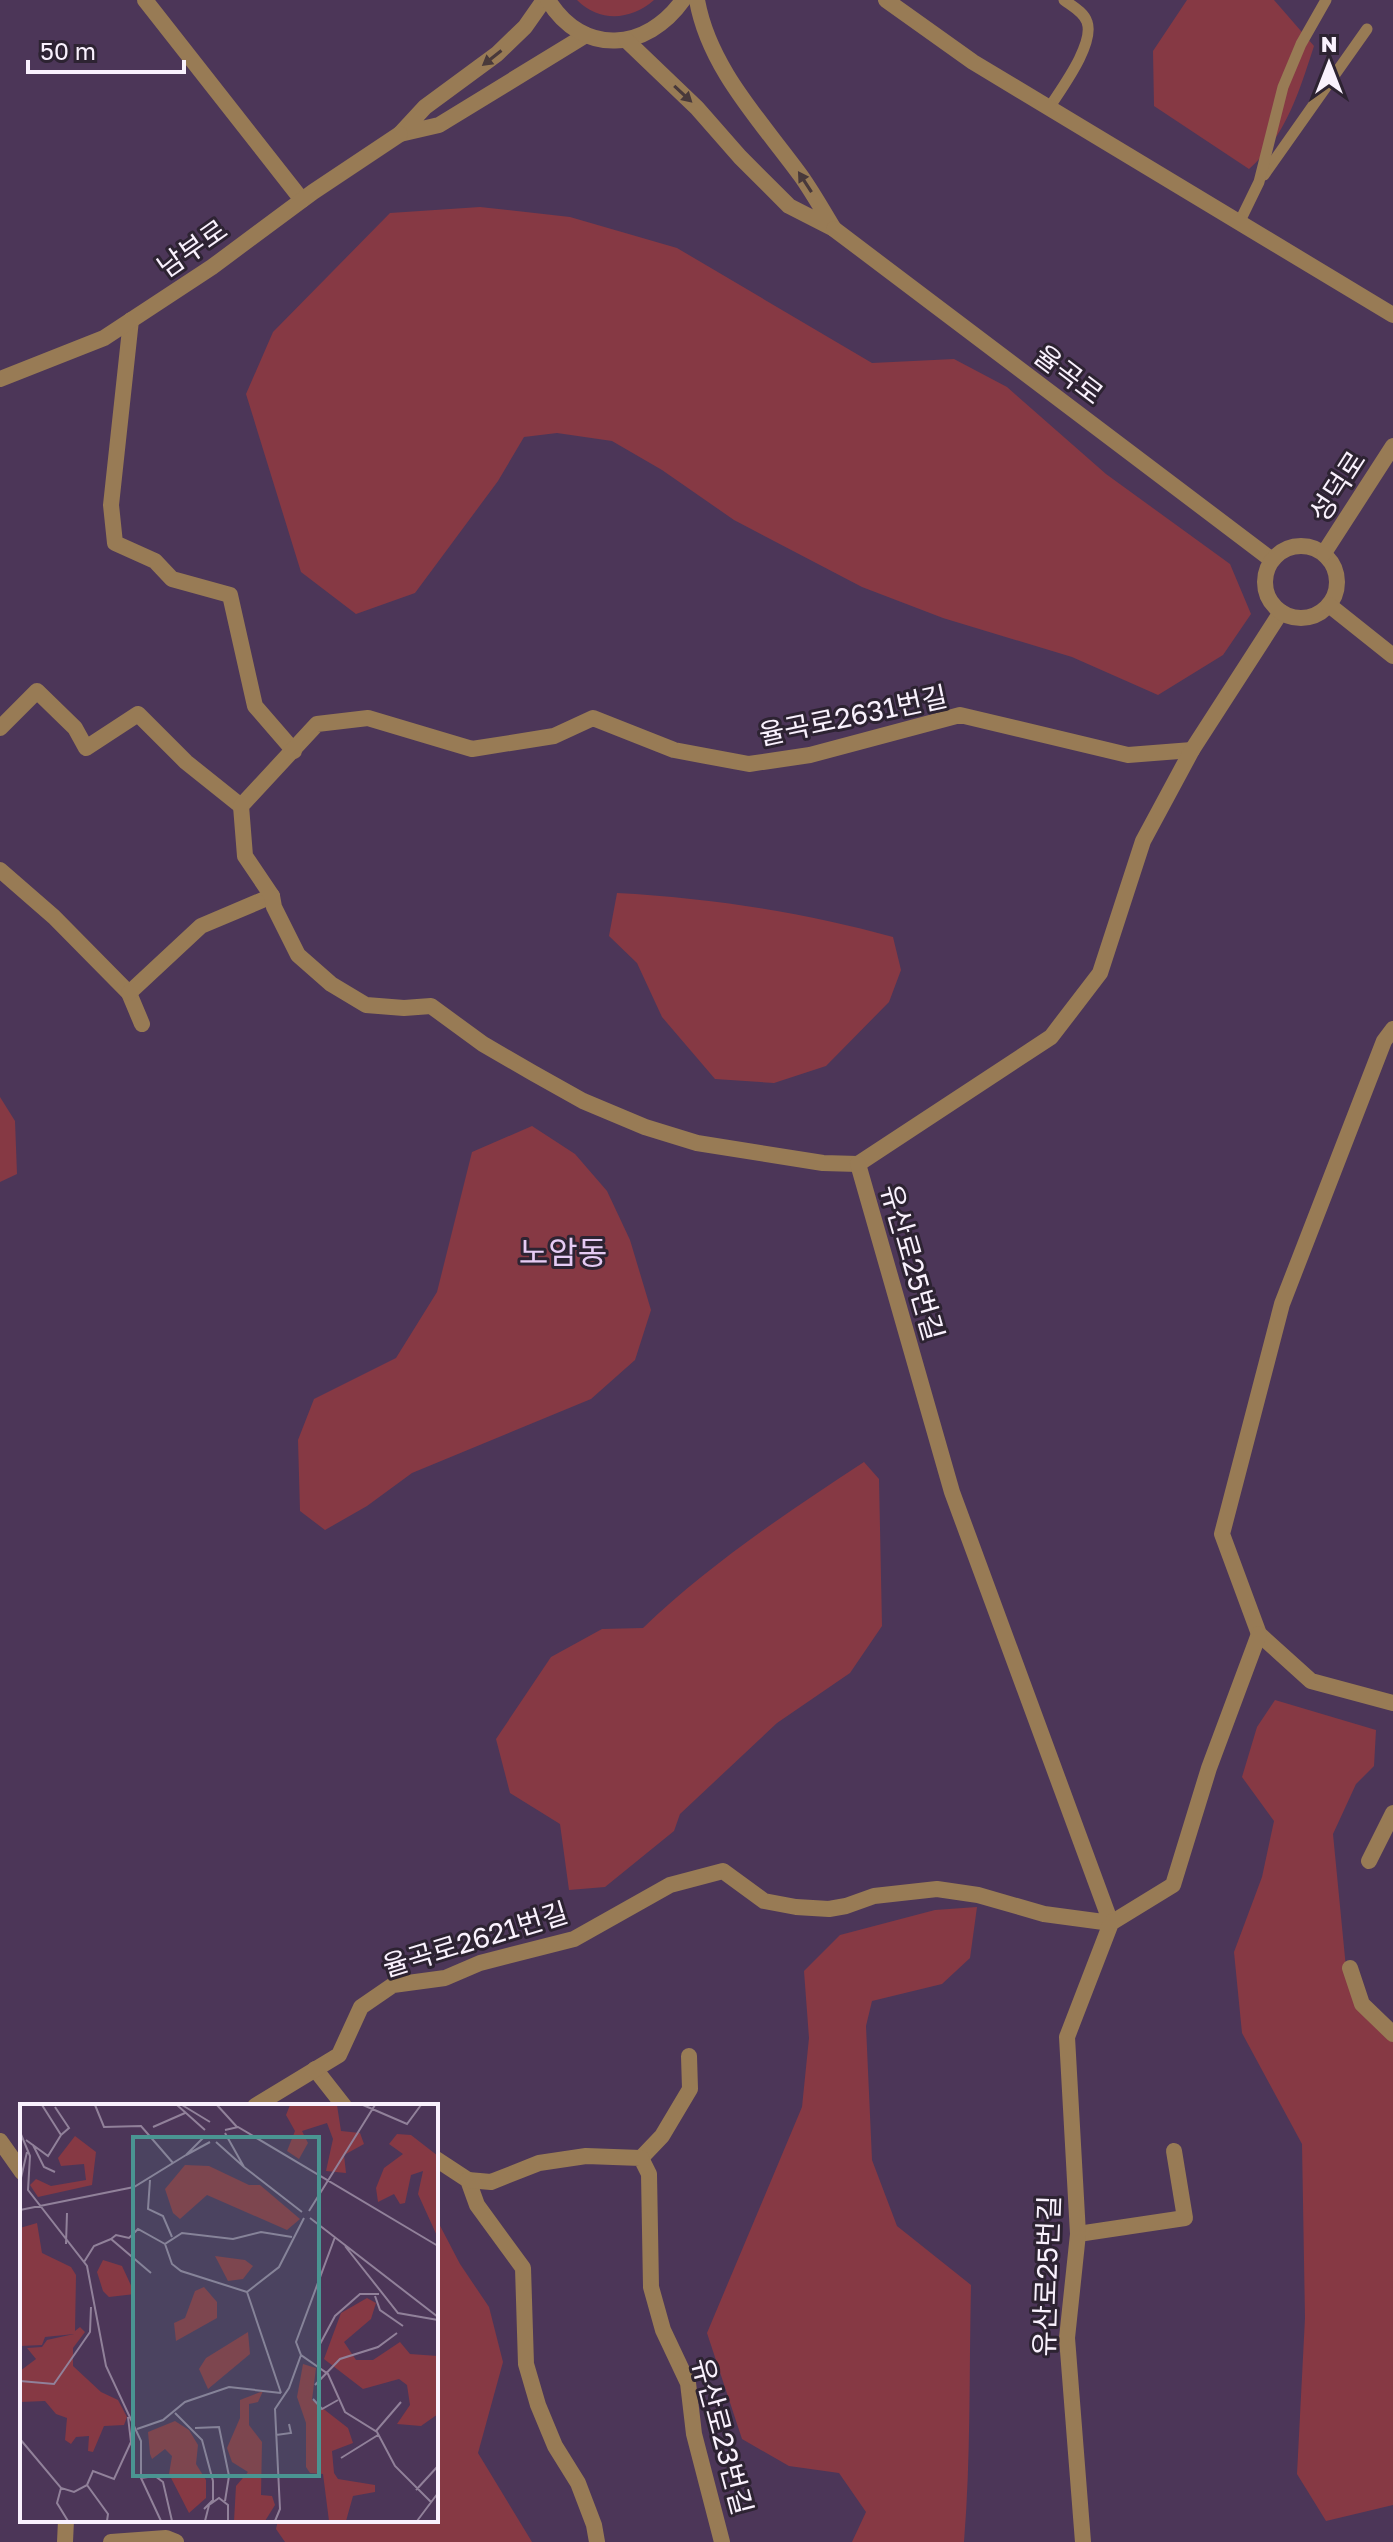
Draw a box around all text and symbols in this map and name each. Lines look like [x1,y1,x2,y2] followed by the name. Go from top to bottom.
[28,24,184,74] scale bar
[1289,24,1369,104] north arrow
[1321,30,1337,57] text: N
[40,36,96,65] text: 50 m
[482,49,502,65] one-way arrow
[673,85,692,103] one-way arrow
[798,172,813,193] one-way arrow
[151,212,233,284] street label: 남부로
[1028,338,1110,410] street label: 율곡로
[1302,445,1372,527] street label: 성덕로
[756,679,950,751] street label: 율곡로2631번길
[875,1180,951,1344] street label: 유산로25번길
[519,1233,607,1271] district label: 노암동
[378,1895,572,1983] street label: 율곡로2621번길
[20,2104,438,2522] inset map
[1027,2195,1065,2357] street label: 유산로25번길
[686,2354,760,2518] street label: 유산로23번길

